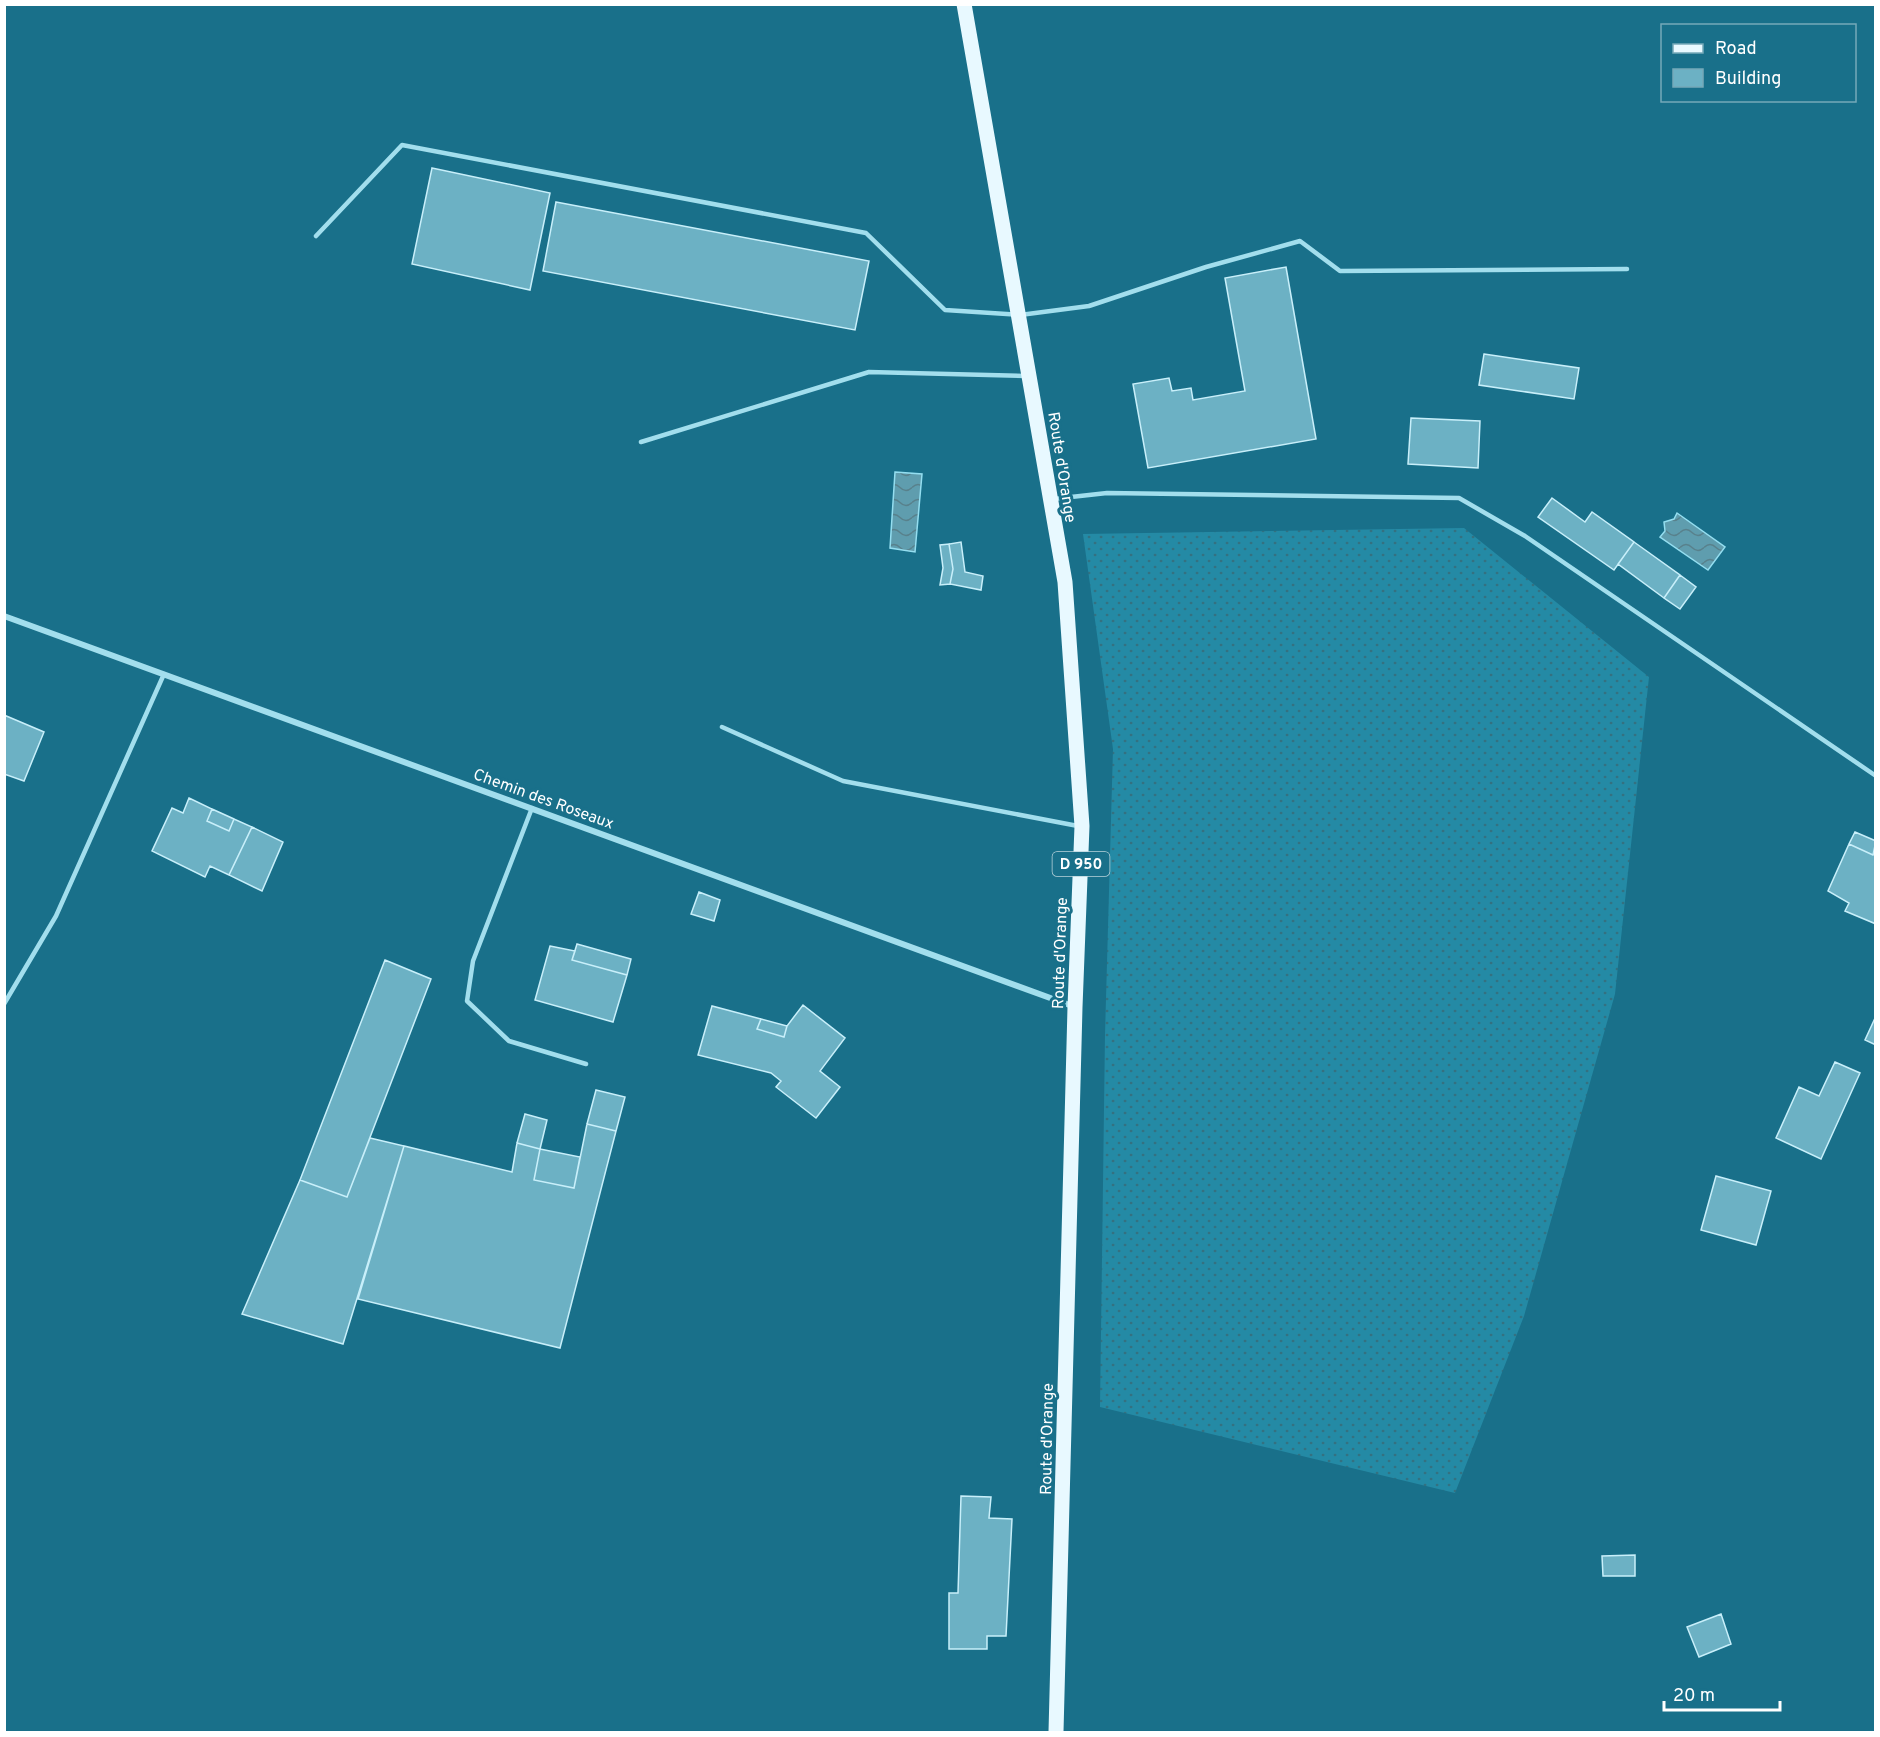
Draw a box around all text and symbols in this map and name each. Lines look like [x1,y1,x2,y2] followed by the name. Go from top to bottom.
[1661,24,1856,102] legend
[1715,38,1757,61] text: Road
[1715,68,1781,91] text: Building
[1042,410,1080,524] street label: Route d'Orange
[470,765,616,835] street label: Chemin des Roseaux
[1052,852,1110,876] road number: D 950
[1049,897,1073,1009] street label: Route d'Orange
[1037,1383,1059,1495] street label: Route d'Orange
[1664,1674,1780,1712] scale bar
[1673,1685,1715,1708] text: 20 m

